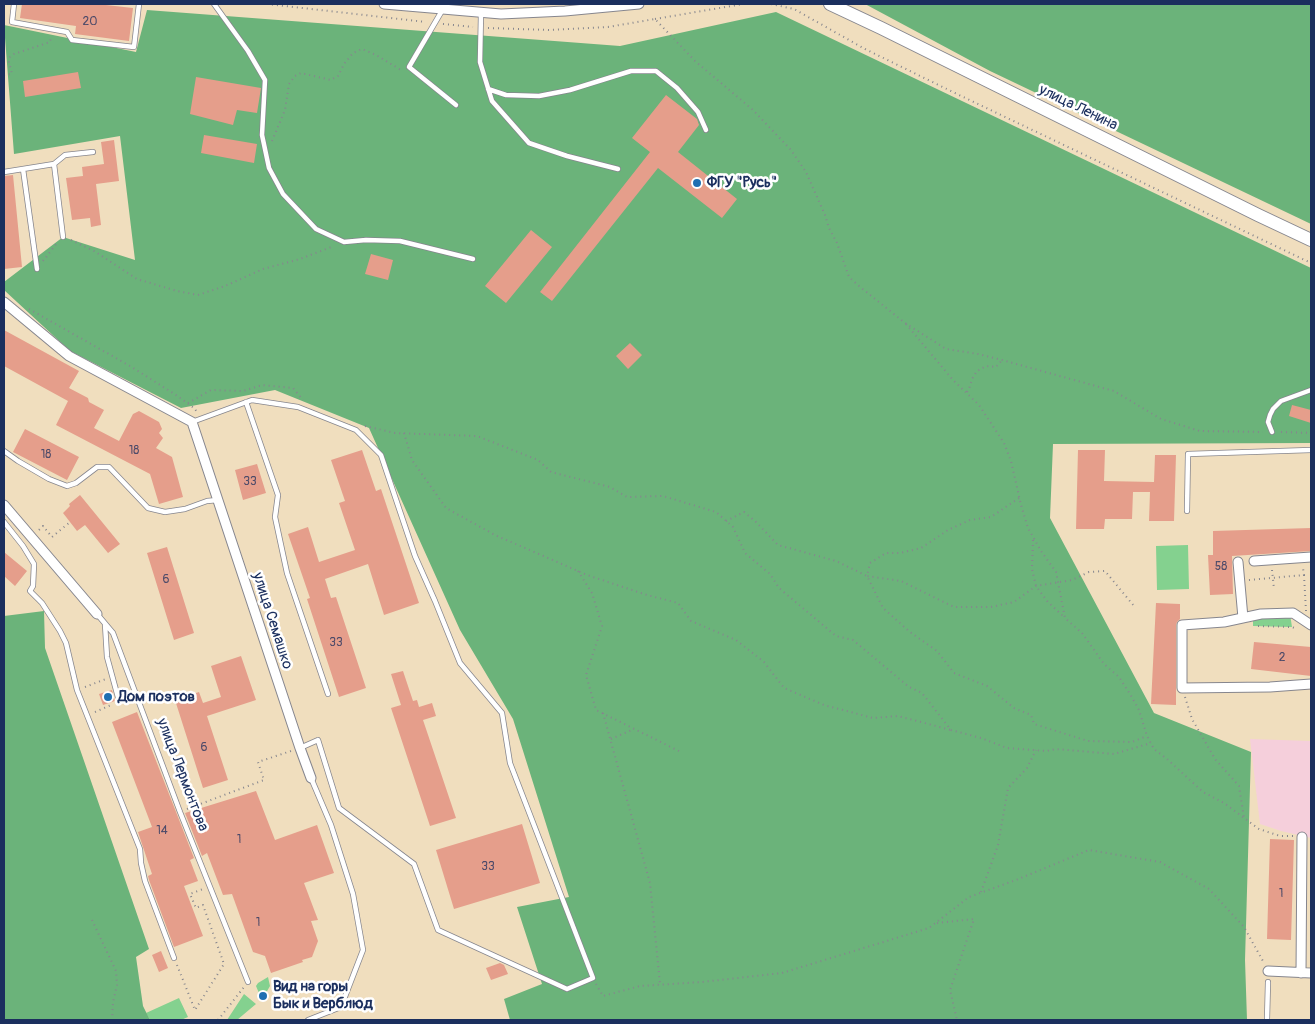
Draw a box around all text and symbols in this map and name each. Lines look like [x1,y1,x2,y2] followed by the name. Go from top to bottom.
[83,15,97,29] house number: 20
[1036,81,1120,135] street label: улица Ленина
[707,174,777,192] place label: ФГУ "Русь"
[691,177,703,189] marker: ФГУ "Русь"
[129,444,139,458] house number: 18
[41,448,51,462] house number: 18
[243,475,257,489] house number: 33
[1215,560,1227,574] house number: 58
[248,570,296,672] street label: улица Семашко
[163,573,169,587] house number: 6
[329,636,343,650] house number: 33
[1279,651,1285,665] house number: 2
[118,688,195,706] place label: Дом поэтов
[102,691,114,703] marker: Дом поэтов
[152,716,212,834] street label: улица Лермонтова
[201,741,207,755] house number: 6
[156,824,168,838] house number: 14
[237,833,241,847] house number: 1
[481,860,495,874] house number: 33
[1279,887,1283,901] house number: 1
[256,916,260,930] house number: 1
[273,978,373,1013] place label: Вид на горы Бык и Верблюд
[257,990,269,1002] marker: Вид на горы Бык и Верблюд

